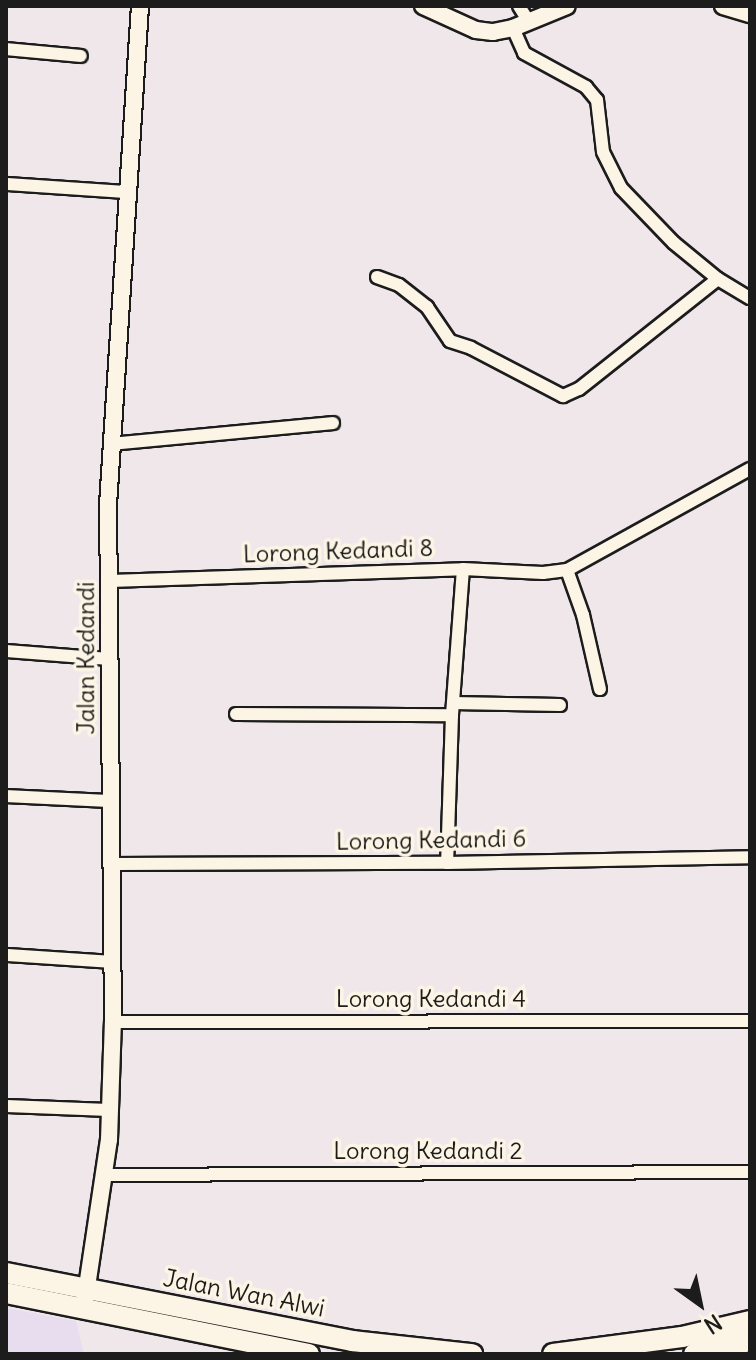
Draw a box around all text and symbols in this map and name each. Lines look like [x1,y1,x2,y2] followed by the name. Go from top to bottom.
[242,533,434,569] street label: Lorong Kedandi 8
[72,582,100,734] street label: Jalan Kedandi
[336,824,526,856] street label: Lorong Kedandi 6
[336,985,526,1013] street label: Lorong Kedandi 4
[333,1137,523,1165] street label: Lorong Kedandi 2
[161,1263,327,1323] street label: Jalan Wan Alwi
[660,1264,740,1344] north arrow
[699,1308,727,1340] text: N

